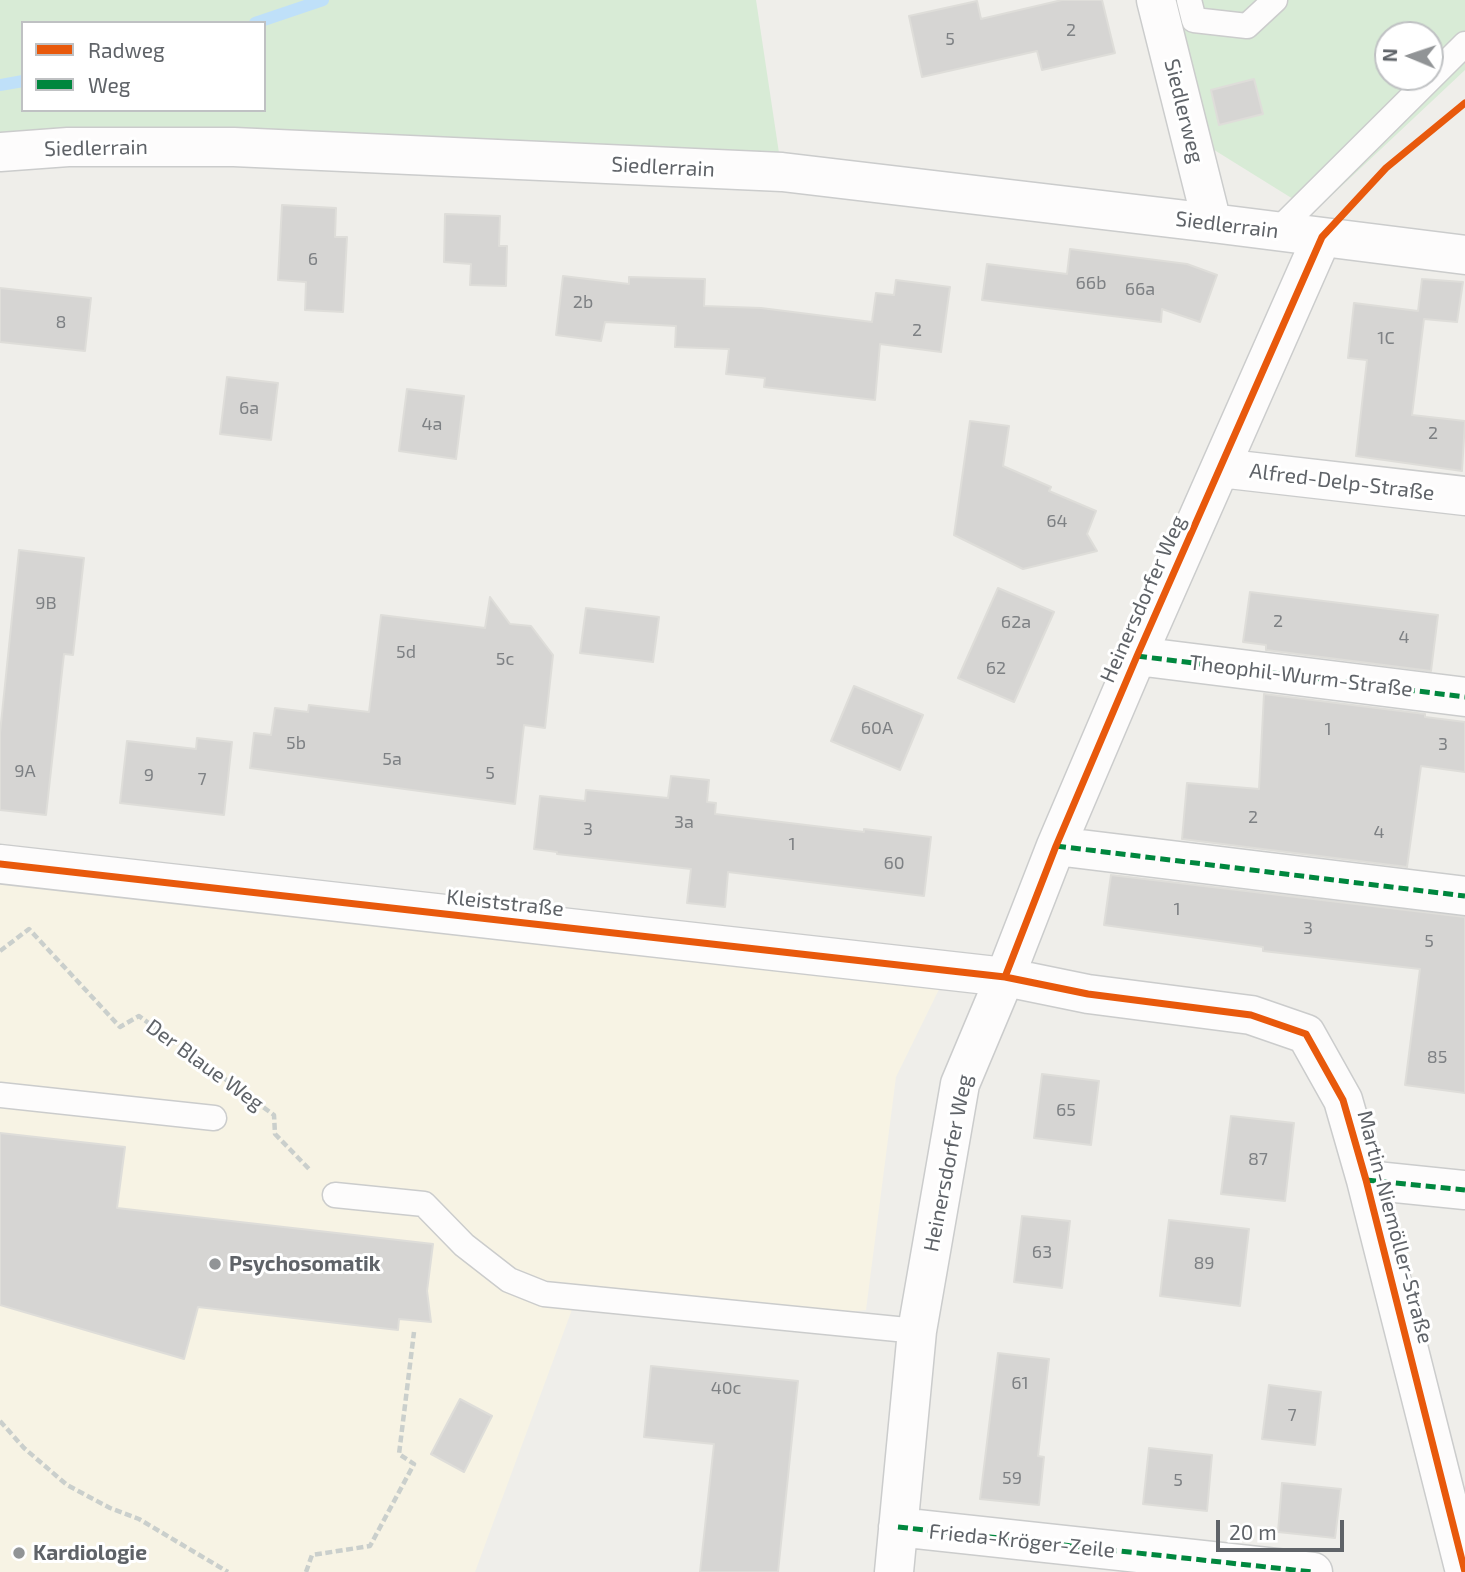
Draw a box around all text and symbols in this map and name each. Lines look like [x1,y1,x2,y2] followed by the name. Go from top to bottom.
[1066,19,1076,41] house number: 2
[21,21,266,112] legend
[1374,21,1444,91] north arrow
[945,28,955,50] house number: 5
[88,37,165,62] text: Radweg
[1378,48,1401,63] text: N
[1159,56,1209,166] street label: Siedlerweg
[88,72,131,97] text: Weg
[44,134,148,162] street label: Siedlerrain
[611,152,715,182] street label: Siedlerrain
[1174,206,1280,244] street label: Siedlerrain
[308,248,318,270] house number: 6
[1076,272,1106,294] house number: 66b
[1125,278,1155,300] house number: 66a
[573,291,593,313] house number: 2b
[56,311,66,333] house number: 8
[912,319,922,341] house number: 2
[1377,327,1395,349] house number: 1C
[239,397,259,419] house number: 6a
[422,413,442,435] house number: 4a
[1428,422,1438,444] house number: 2
[1248,458,1436,506] street label: Alfred-Delp-Straße
[1046,510,1068,532] house number: 64
[1095,512,1191,686] street label: Heinersdorfer Weg
[35,592,57,614] house number: 9B
[1273,610,1283,632] house number: 2
[1001,611,1031,633] house number: 62a
[1398,626,1410,648] house number: 4
[396,641,416,663] house number: 5d
[496,648,514,670] house number: 5c
[1188,650,1414,702] street label: Theophil-Wurm-Straße
[986,657,1006,679] house number: 62
[861,717,893,739] house number: 60A
[1324,718,1332,740] house number: 1
[286,732,306,754] house number: 5b
[1438,733,1448,755] house number: 3
[382,748,402,770] house number: 5a
[14,760,36,782] house number: 9A
[485,762,495,784] house number: 5
[144,764,154,786] house number: 9
[197,768,207,790] house number: 7
[1248,806,1258,828] house number: 2
[674,811,694,833] house number: 3a
[583,818,593,840] house number: 3
[1373,821,1385,843] house number: 4
[788,833,796,855] house number: 1
[883,852,905,874] house number: 60
[445,884,565,922] street label: Kleiststraße
[1173,898,1181,920] house number: 1
[1303,917,1313,939] house number: 3
[1424,930,1434,952] house number: 5
[141,1014,269,1116] street label: Der Blaue Weg
[1427,1046,1447,1068] house number: 85
[918,1072,978,1254] street label: Heinersdorfer Weg
[1056,1099,1076,1121] house number: 65
[1352,1108,1438,1346] street label: Martin-Niemöller-Straße
[1248,1148,1268,1170] house number: 87
[1032,1241,1052,1263] house number: 63
[229,1251,381,1277] place label: Psychosomatik
[1193,1252,1215,1274] house number: 89
[207,1256,223,1272] marker: Psychosomatik
[1011,1372,1029,1394] house number: 61
[711,1377,741,1399] house number: 40c
[1287,1404,1297,1426] house number: 7
[1002,1467,1022,1489] house number: 59
[1173,1469,1183,1491] house number: 5
[1220,1506,1348,1550] scale bar
[928,1519,1116,1563] street label: Frieda-Kröger-Zeile
[1229,1519,1277,1544] text: 20 m
[33,1540,147,1566] place label: Kardiologie
[11,1545,27,1561] marker: Kardiologie

